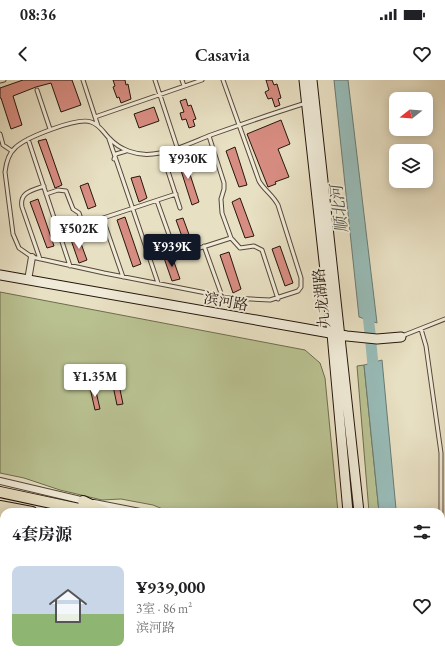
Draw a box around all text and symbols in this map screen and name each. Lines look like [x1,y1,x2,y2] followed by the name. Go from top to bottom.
[20,5,56,24] text: 08:36
[12,43,34,65] icon: back
[195,43,250,66] text: Casavia
[411,43,433,65] icon: heart
[389,92,433,136] north arrow
[389,92,433,188] map controls
[389,144,433,188] button: layers
[160,146,216,180] pin: ¥930K
[168,150,208,167] text: ¥930K
[325,181,352,234] water label: 顺北河
[51,216,107,250] pin: ¥502K
[59,220,99,237] text: ¥502K
[144,234,200,268] pin: ¥939K
[152,238,192,255] text: ¥939K
[308,267,334,329] street label: 九龙湖路
[202,288,250,314] street label: 滨河路
[62,364,128,398] pin: ¥1.35M
[73,368,117,385] text: ¥1.35M
[411,521,433,543] icon: filters
[12,523,72,545] text: 4套房源
[136,576,205,598] text: ¥939,000
[44,582,92,630] icon: home
[411,595,433,617] icon: heart
[136,600,192,617] text: 3室 · 86 m²
[136,619,175,636] text: 滨河路

